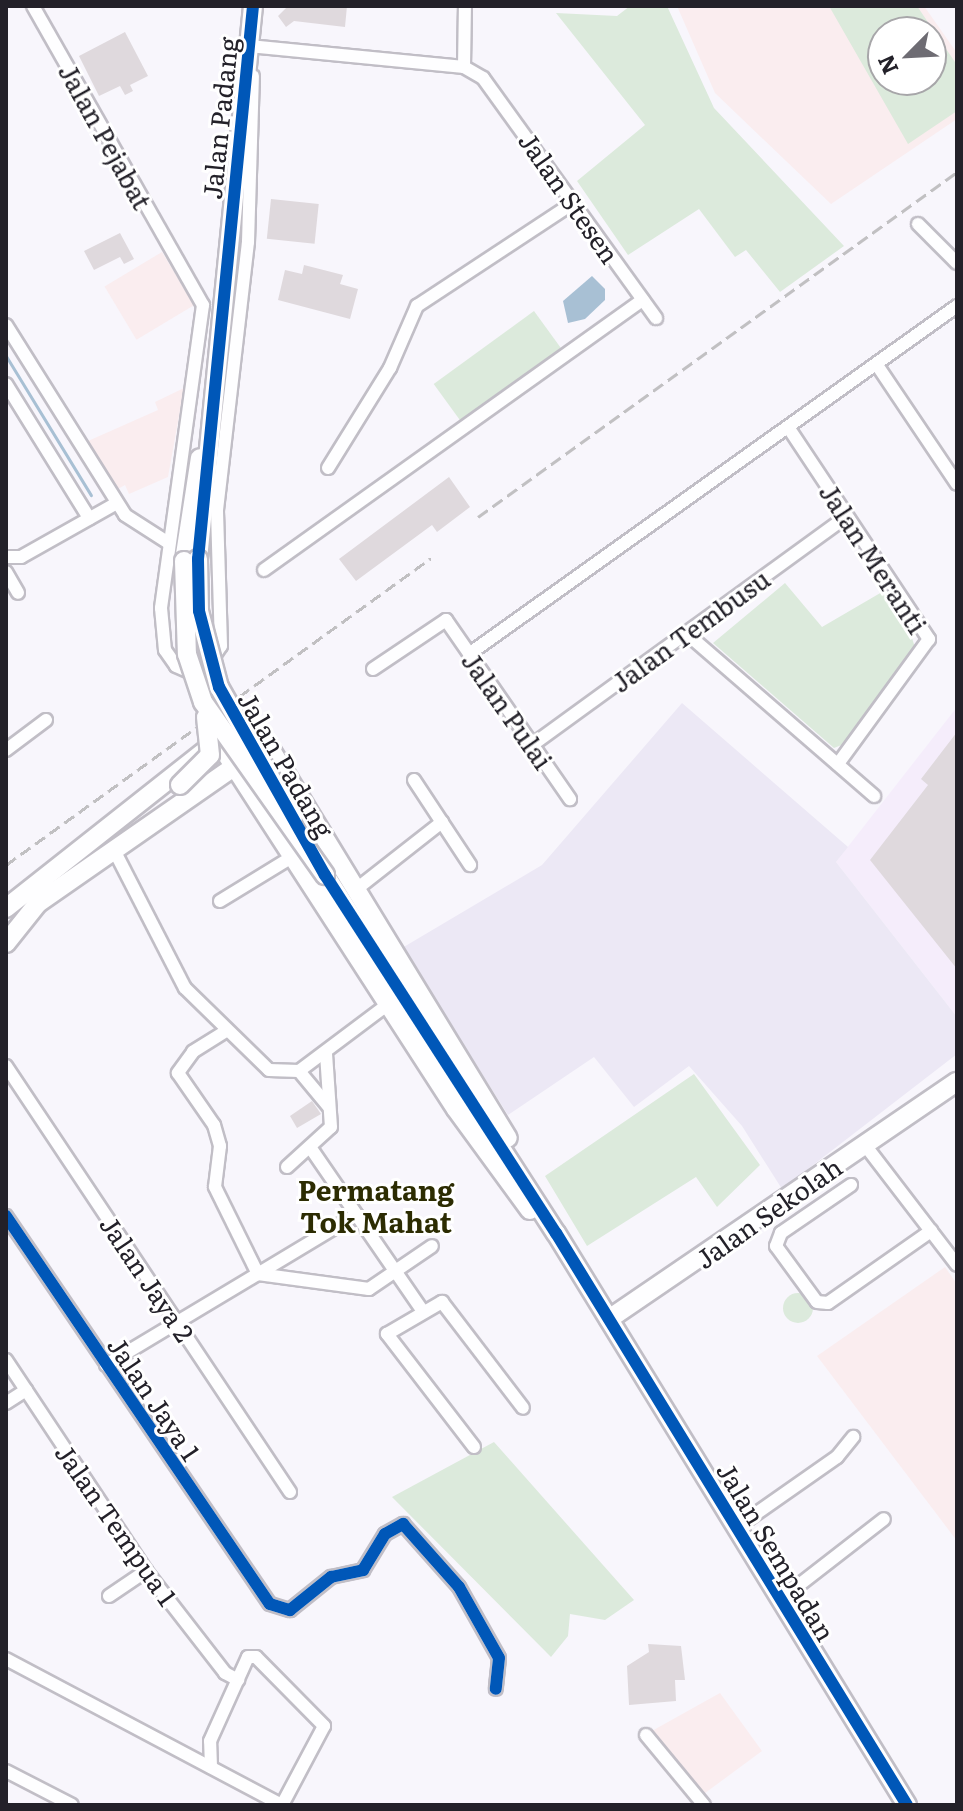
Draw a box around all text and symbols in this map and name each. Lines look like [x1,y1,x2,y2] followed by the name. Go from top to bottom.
[867,16,947,96] north arrow
[195,35,243,201] street label: Jalan Padang
[868,50,905,80] text: N
[53,58,159,214] street label: Jalan Pejabat
[513,125,627,269] street label: Jalan Stesen
[814,477,934,639] street label: Jalan Meranti
[605,562,775,698] street label: Jalan Tembusu
[456,645,560,775] street label: Jalan Pulai
[233,686,341,842] street label: Jalan Padang
[689,1150,847,1274] street label: Jalan Sekolah
[298,1172,454,1238] district label: Permatang Tok Mahat
[94,1209,202,1347] street label: Jalan Jaya 2
[102,1330,208,1466] street label: Jalan Jaya 1
[50,1437,184,1611] street label: Jalan Tempua 1
[711,1456,843,1646] street label: Jalan Sempadan

